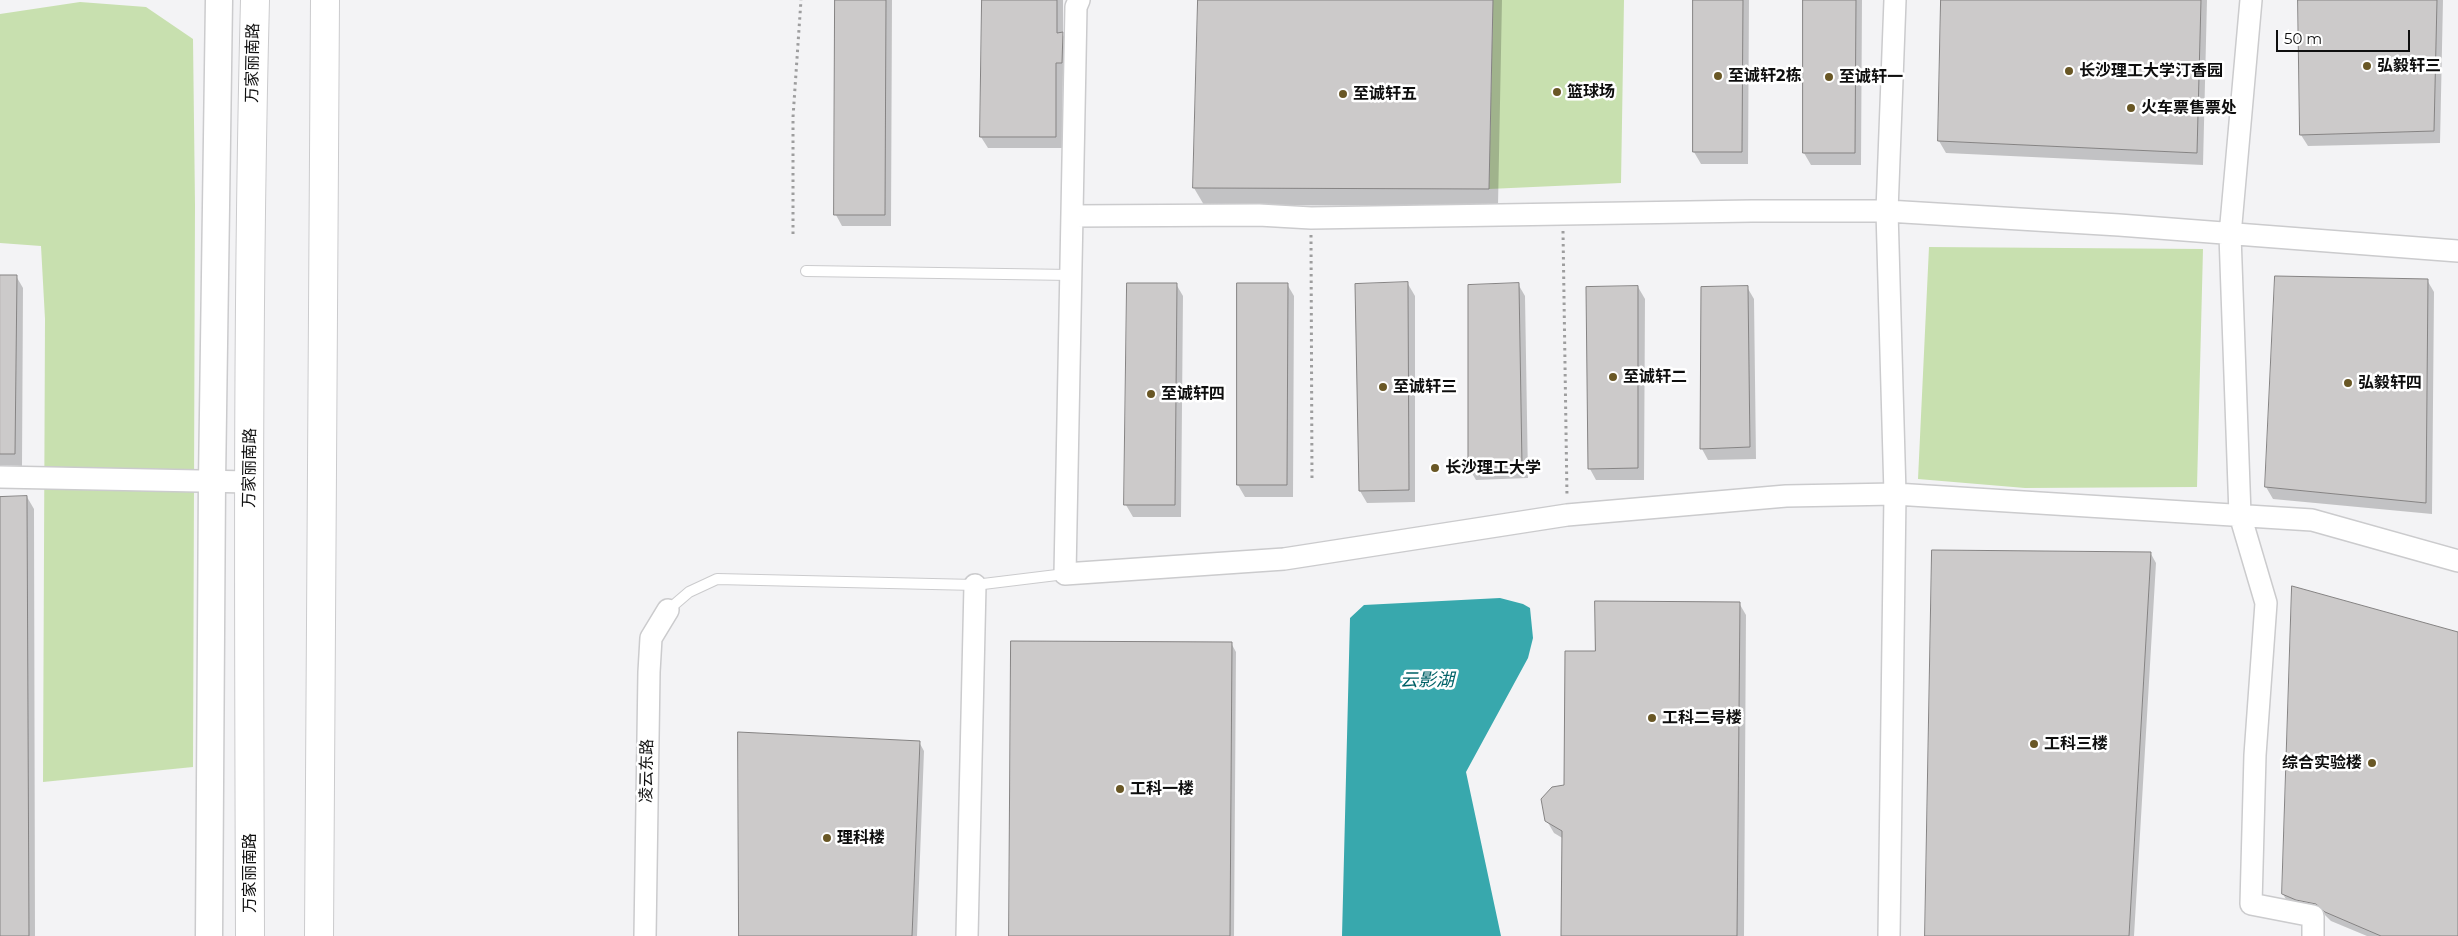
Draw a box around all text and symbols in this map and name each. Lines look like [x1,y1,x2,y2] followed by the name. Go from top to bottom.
[2278,20,2412,52] scale bar
[243,23,263,103] street label: 万家丽南路
[2284,29,2322,48] text: 50 m
[2377,56,2441,76] place label: 弘毅轩三
[2361,60,2373,72] marker: 弘毅轩三
[2079,61,2223,81] place label: 长沙理工大学汀香园
[2063,65,2075,77] marker: 长沙理工大学汀香园
[1728,66,1801,86] place label: 至诚轩2栋
[1839,67,1903,87] place label: 至诚轩一
[1712,70,1724,82] marker: 至诚轩2栋
[1823,71,1835,83] marker: 至诚轩一
[1567,82,1615,102] place label: 篮球场
[1353,84,1417,104] place label: 至诚轩五
[1551,86,1563,98] marker: 篮球场
[1337,88,1349,100] marker: 至诚轩五
[2141,98,2237,118] place label: 火车票售票处
[2125,102,2137,114] marker: 火车票售票处
[1623,367,1687,387] place label: 至诚轩二
[1607,371,1619,383] marker: 至诚轩二
[2358,373,2422,393] place label: 弘毅轩四
[1393,377,1457,397] place label: 至诚轩三
[2342,377,2354,389] marker: 弘毅轩四
[1377,381,1389,393] marker: 至诚轩三
[1161,384,1225,404] place label: 至诚轩四
[1145,388,1157,400] marker: 至诚轩四
[240,428,260,508] street label: 万家丽南路
[1445,458,1541,478] place label: 长沙理工大学
[1429,462,1441,474] marker: 长沙理工大学
[1400,670,1454,692] water label: 云影湖
[1662,708,1742,728] place label: 工科二号楼
[1646,712,1658,724] marker: 工科二号楼
[2044,734,2108,754] place label: 工科三楼
[2028,738,2040,750] marker: 工科三楼
[637,739,657,803] street label: 凌云东路
[2282,753,2362,773] place label: 综合实验楼
[2366,757,2378,769] marker: 综合实验楼
[1130,779,1194,799] place label: 工科一楼
[1114,783,1126,795] marker: 工科一楼
[837,828,885,848] place label: 理科楼
[821,832,833,844] marker: 理科楼
[240,833,260,913] street label: 万家丽南路

